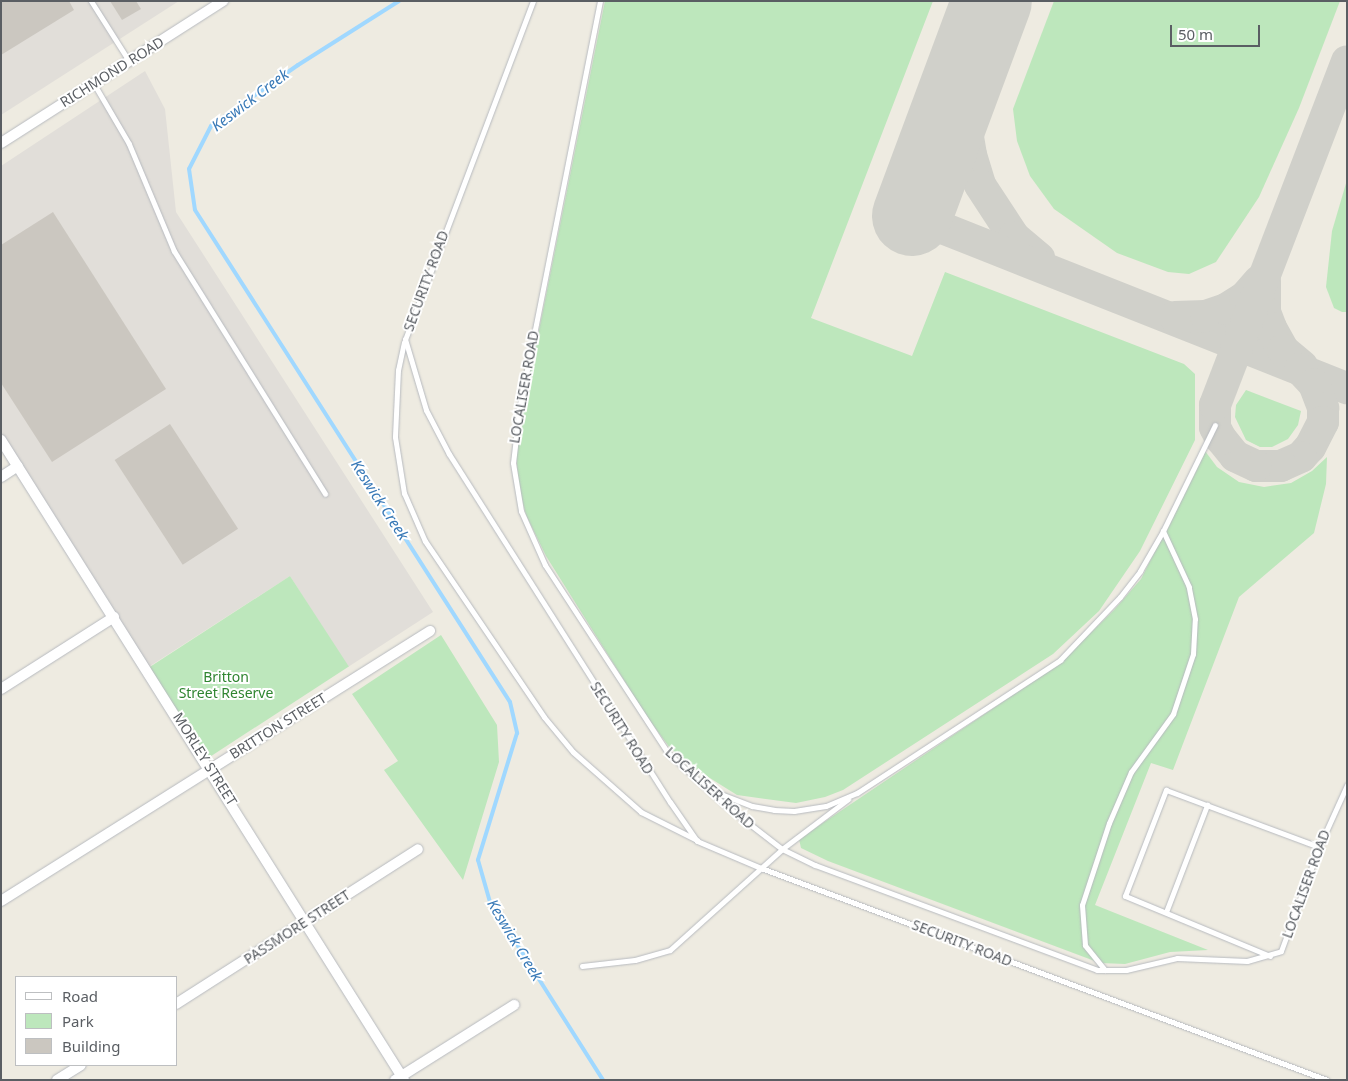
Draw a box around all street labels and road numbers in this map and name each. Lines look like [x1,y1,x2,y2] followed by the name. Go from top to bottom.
[57,33,167,111] street label: RICHMOND ROAD
[400,228,452,334] street label: SECURITY ROAD
[506,329,542,445] street label: LOCALISER ROAD
[587,679,657,777] street label: SECURITY ROAD
[227,690,329,762] street label: BRITTON STREET
[170,709,240,809] street label: MORLEY STREET
[662,744,758,832] street label: LOCALISER ROAD
[1279,827,1333,941] street label: LOCALISER ROAD
[241,886,353,968] street label: PASSMORE STREET
[910,916,1014,970] street label: SECURITY ROAD

